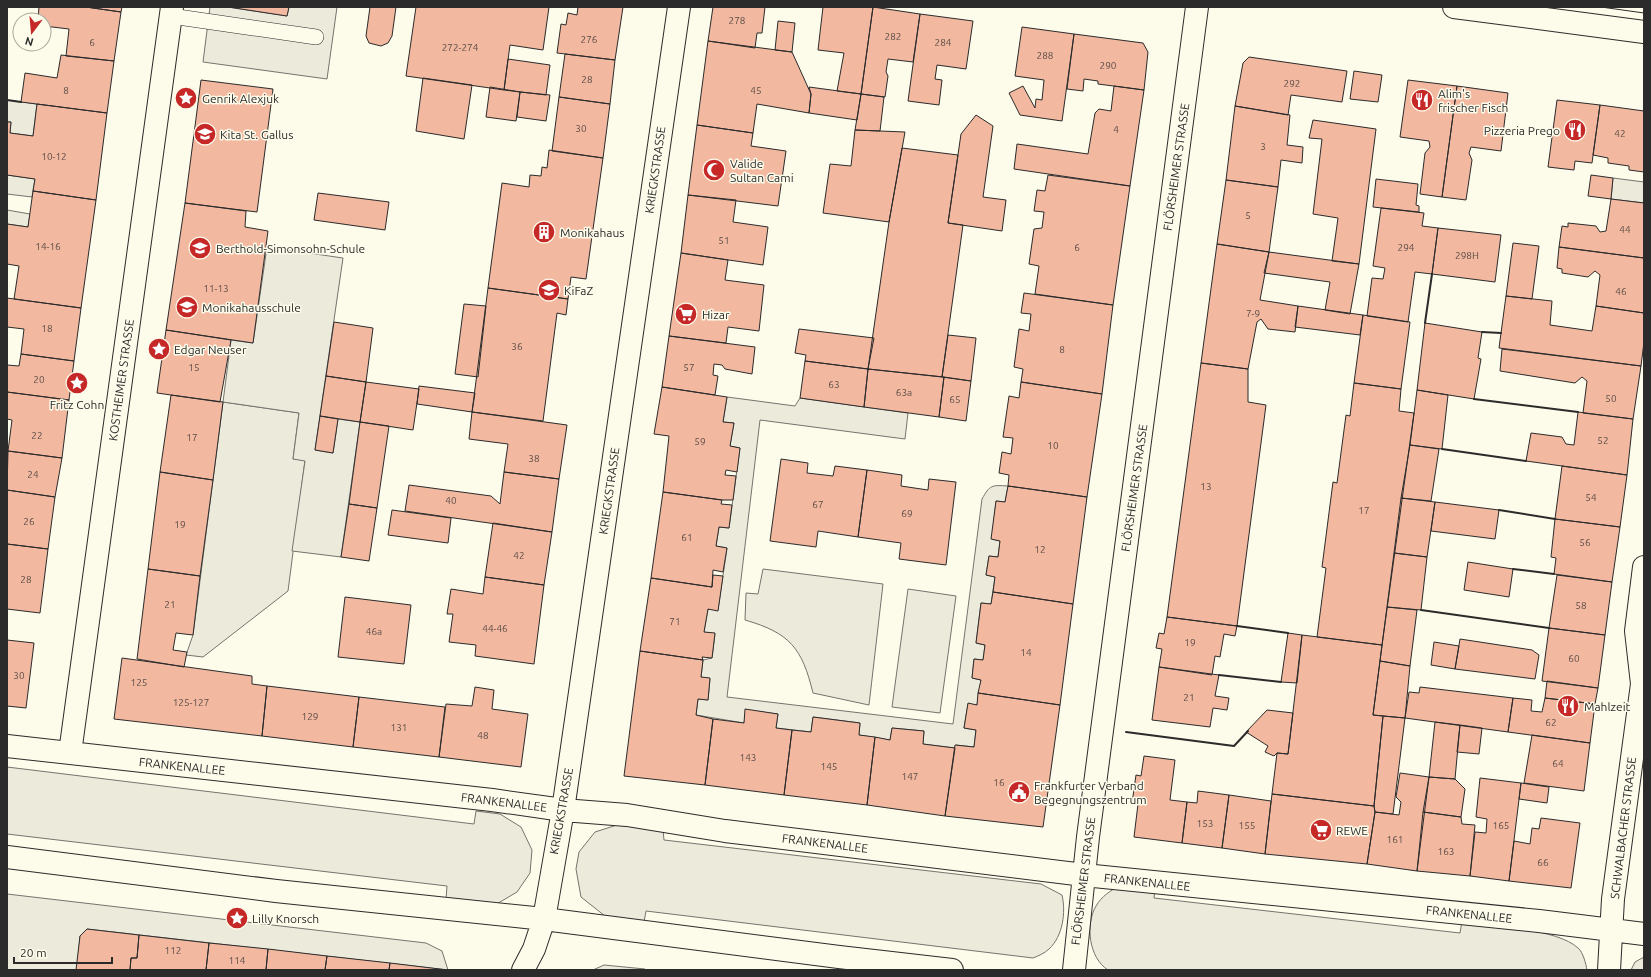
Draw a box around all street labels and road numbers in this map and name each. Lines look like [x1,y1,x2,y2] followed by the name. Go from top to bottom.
[1161,102,1191,232] street label: FLÖRSHEIMER STRASSE
[642,125,668,214] street label: KRIEGKSTRASSE
[106,318,136,442] street label: KOSTHEIMER STRASSE
[1119,423,1149,553] street label: FLÖRSHEIMER STRASSE
[596,446,622,535] street label: KRIEGKSTRASSE
[138,755,226,777] street label: FRANKENALLEE
[1608,756,1638,900] street label: SCHWALBACHER STRASSE
[547,766,575,855] street label: KRIEGKSTRASSE
[460,790,548,814] street label: FRANKENALLEE
[1069,816,1097,946] street label: FLÖRSHEIMER STRASSE
[781,831,869,855] street label: FRANKENALLEE
[1103,871,1191,893] street label: FRANKENALLEE
[1425,903,1513,925] street label: FRANKENALLEE

